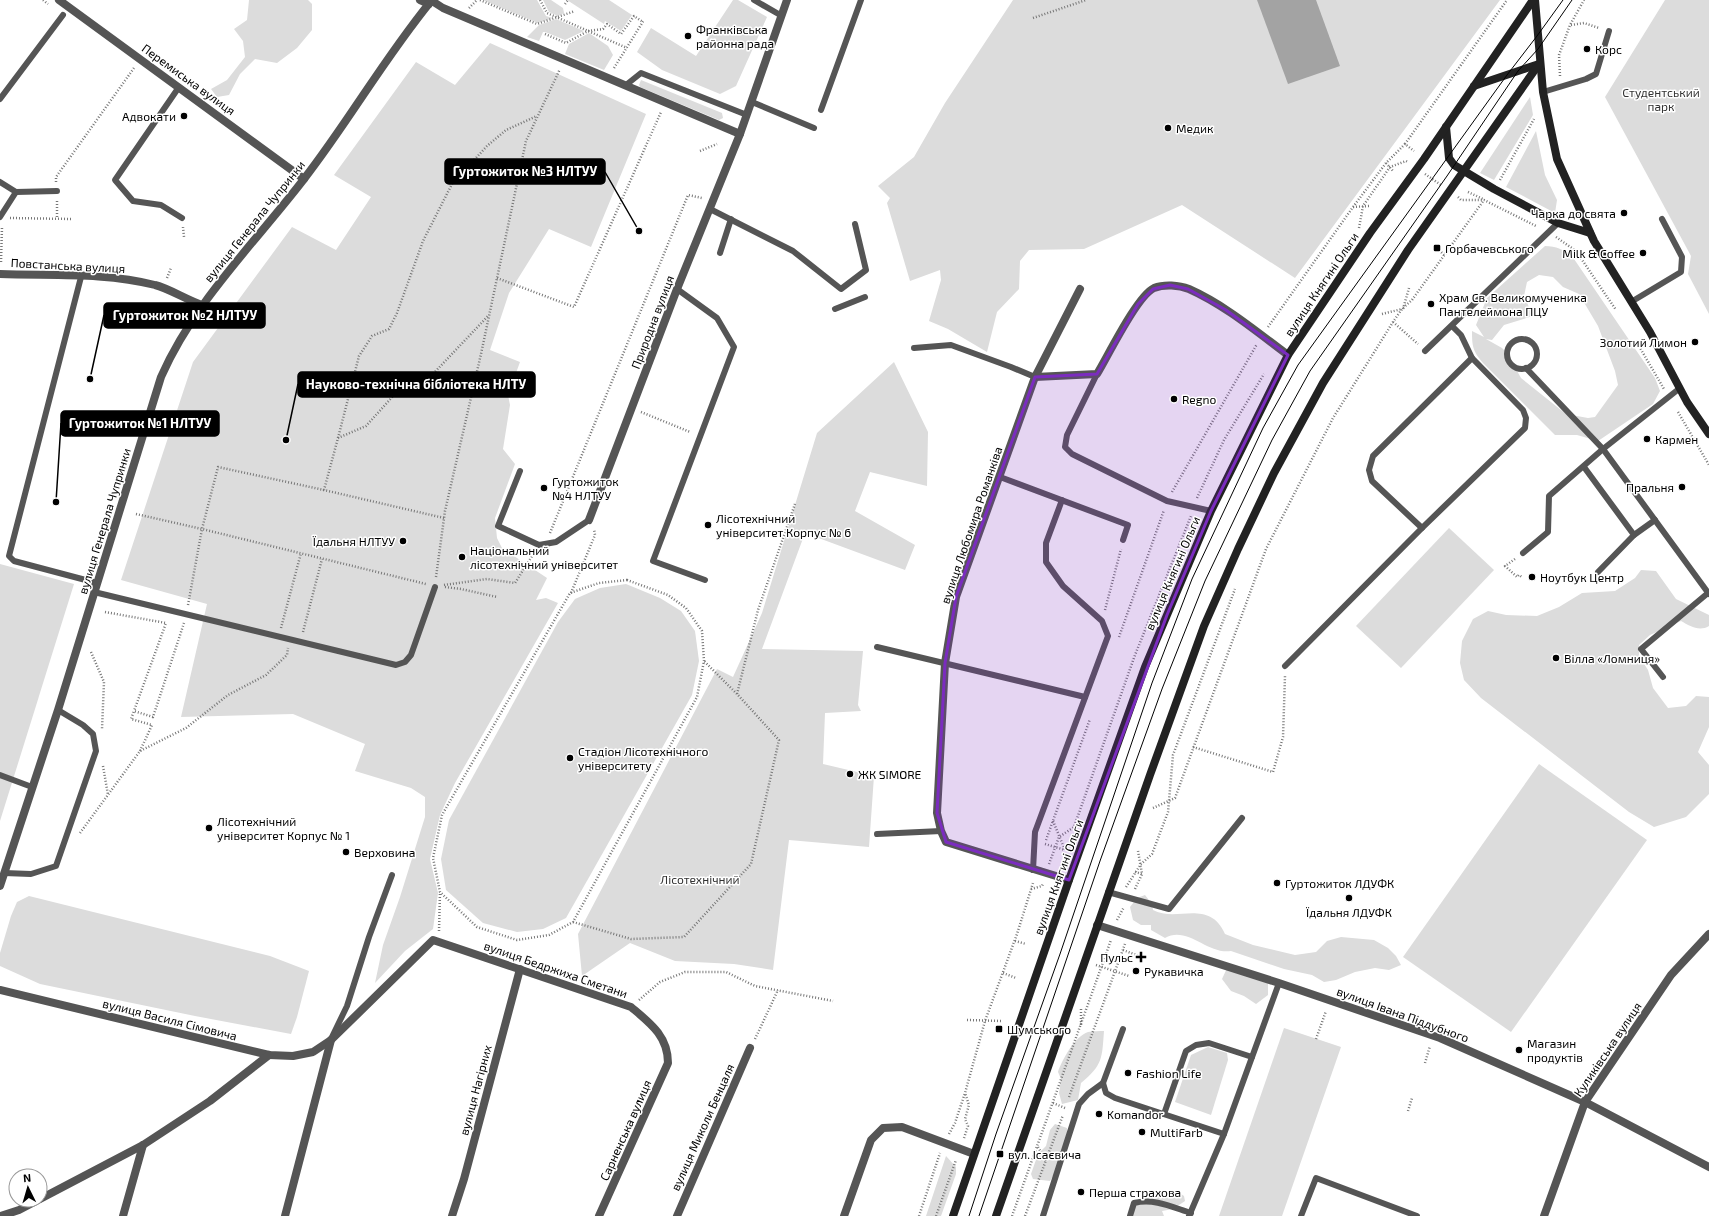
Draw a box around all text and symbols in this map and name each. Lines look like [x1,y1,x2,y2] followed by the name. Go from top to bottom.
[696,22,774,50] place label: Франківська районна рада
[683,31,693,41] marker: Франківська районна рада
[139,40,238,118] street label: Перемиська вулиця
[1595,42,1622,56] place label: Корс
[1582,44,1592,54] marker: Корс
[1622,85,1700,113] park label: Студентський парк
[122,109,176,123] place label: Адвокати
[179,111,189,121] marker: Адвокати
[1176,121,1214,135] place label: Медик
[1163,123,1173,133] marker: Медик
[201,158,308,285] street label: вулиця Генерала Чупринки
[445,159,605,184] callout: Гуртожиток №3 НЛТУУ
[453,163,597,179] text: Гуртожиток №3 НЛТУУ
[1531,206,1616,220] place label: Чарка до свята
[1619,208,1629,218] marker: Чарка до свята
[1281,229,1362,339] street label: вулиця Княгині Ольги
[1445,241,1534,255] place label: Горбачевського
[1432,243,1442,253] marker: Горбачевського
[1562,246,1635,260] place label: Milk & Coffee
[1638,248,1648,258] marker: Milk & Coffee
[10,255,126,276] street label: Повстанська вулиця
[628,273,677,371] street label: Природна вулиця
[1439,290,1587,318] place label: Храм Св. Великомученика Пантелеймона ПЦУ
[1426,299,1436,309] marker: Храм Св. Великомученика Пантелеймона ПЦУ
[104,303,265,328] callout: Гуртожиток №2 НЛТУУ
[113,307,258,323] text: Гуртожиток №2 НЛТУУ
[1600,335,1687,349] place label: Золотий Лимон
[1690,337,1700,347] marker: Золотий Лимон
[298,372,535,397] callout: Науково-технічна бібліотека НЛТУ
[306,376,526,392] text: Науково-технічна бібліотека НЛТУ
[1182,392,1216,406] place label: Regno
[1169,394,1179,404] marker: Regno
[61,411,219,436] callout: Гуртожиток №1 НЛТУУ
[69,415,212,431] text: Гуртожиток №1 НЛТУУ
[1655,432,1698,446] place label: Кармен
[1642,434,1652,444] marker: Кармен
[937,445,1005,606] street label: вулиця Любомира Романківа
[75,446,134,596] street label: вулиця Генерала Чупринки
[552,474,619,502] place label: Гуртожиток №4 НЛТУУ
[1626,480,1674,494] place label: Пральня
[1677,482,1687,492] marker: Пральня
[539,483,549,493] marker: Гуртожиток №4 НЛТУУ
[716,511,851,540] place label: Лісотехнічний університет Корпус № 6
[1142,514,1203,632] street label: вулиця Княгині Ольги
[703,520,713,530] marker: Лісотехнічний університет Корпус № 6
[313,534,395,548] place label: Їдальня НЛТУУ
[398,536,408,546] marker: Їдальня НЛТУУ
[470,543,618,572] place label: Національний лісотехнічний університет
[457,552,467,562] marker: Національний лісотехнічний університет
[1540,570,1624,585] place label: Ноутбук Центр
[1527,572,1537,582] marker: Ноутбук Центр
[1564,651,1660,665] place label: Вілла «Ломниця»
[1551,653,1561,663] marker: Вілла «Ломниця»
[578,744,708,773] place label: Стадіон Лісотехнічного університету
[565,753,575,763] marker: Стадіон Лісотехнічного університету
[858,767,922,781] place label: ЖК SIMORE
[845,769,855,779] marker: ЖК SIMORE
[217,814,350,843] place label: Лісотехнічний університет Корпус № 1
[1031,817,1086,937] street label: вулиця Княгині Ольги
[204,823,214,833] marker: Лісотехнічний університет Корпус № 1
[354,845,415,859] place label: Верховина
[341,847,351,857] marker: Верховина
[660,872,740,886] park label: Лісотехнічний
[1285,876,1394,891] place label: Гуртожиток ЛДУФК
[1272,878,1282,888] marker: Гуртожиток ЛДУФК
[1344,893,1354,903] marker: Їдальня ЛДУФК
[1306,905,1392,919] place label: Їдальня ЛДУФК
[482,938,630,1001] street label: вулиця Бедржиха Сметани
[1100,950,1133,965] place label: Пульс
[1136,952,1146,962] marker: Пульс
[1144,964,1204,979] place label: Рукавичка
[1131,966,1141,976] marker: Рукавичка
[1335,984,1471,1045] street label: вулиця Івана Піддубного
[101,996,239,1043] street label: вулиця Василя Сімовича
[1570,999,1645,1099] street label: Куликівська вулиця
[1007,1022,1071,1037] place label: Шумського
[994,1024,1004,1034] marker: Шумського
[1527,1036,1583,1065] place label: Магазин продуктів
[456,1043,495,1137] street label: вулиця Нагірних
[1514,1045,1524,1055] marker: Магазин продуктів
[668,1061,737,1193] street label: вулиця Миколи Бенцаля
[1136,1066,1201,1080] place label: Fashion Life
[1123,1068,1133,1078] marker: Fashion Life
[596,1077,654,1183] street label: Сарненська вулиця
[1107,1107,1164,1121] place label: Komandor
[1094,1109,1104,1119] marker: Komandor
[1150,1125,1203,1139] place label: MultiFarb
[1137,1127,1147,1137] marker: MultiFarb
[1008,1147,1081,1162] place label: вул. Ісаєвича
[995,1149,1005,1159] marker: вул. Ісаєвича
[8,1168,48,1208] north arrow
[23,1171,32,1184] text: N
[1089,1185,1181,1199] place label: Перша страхова
[1076,1187,1086,1197] marker: Перша страхова

